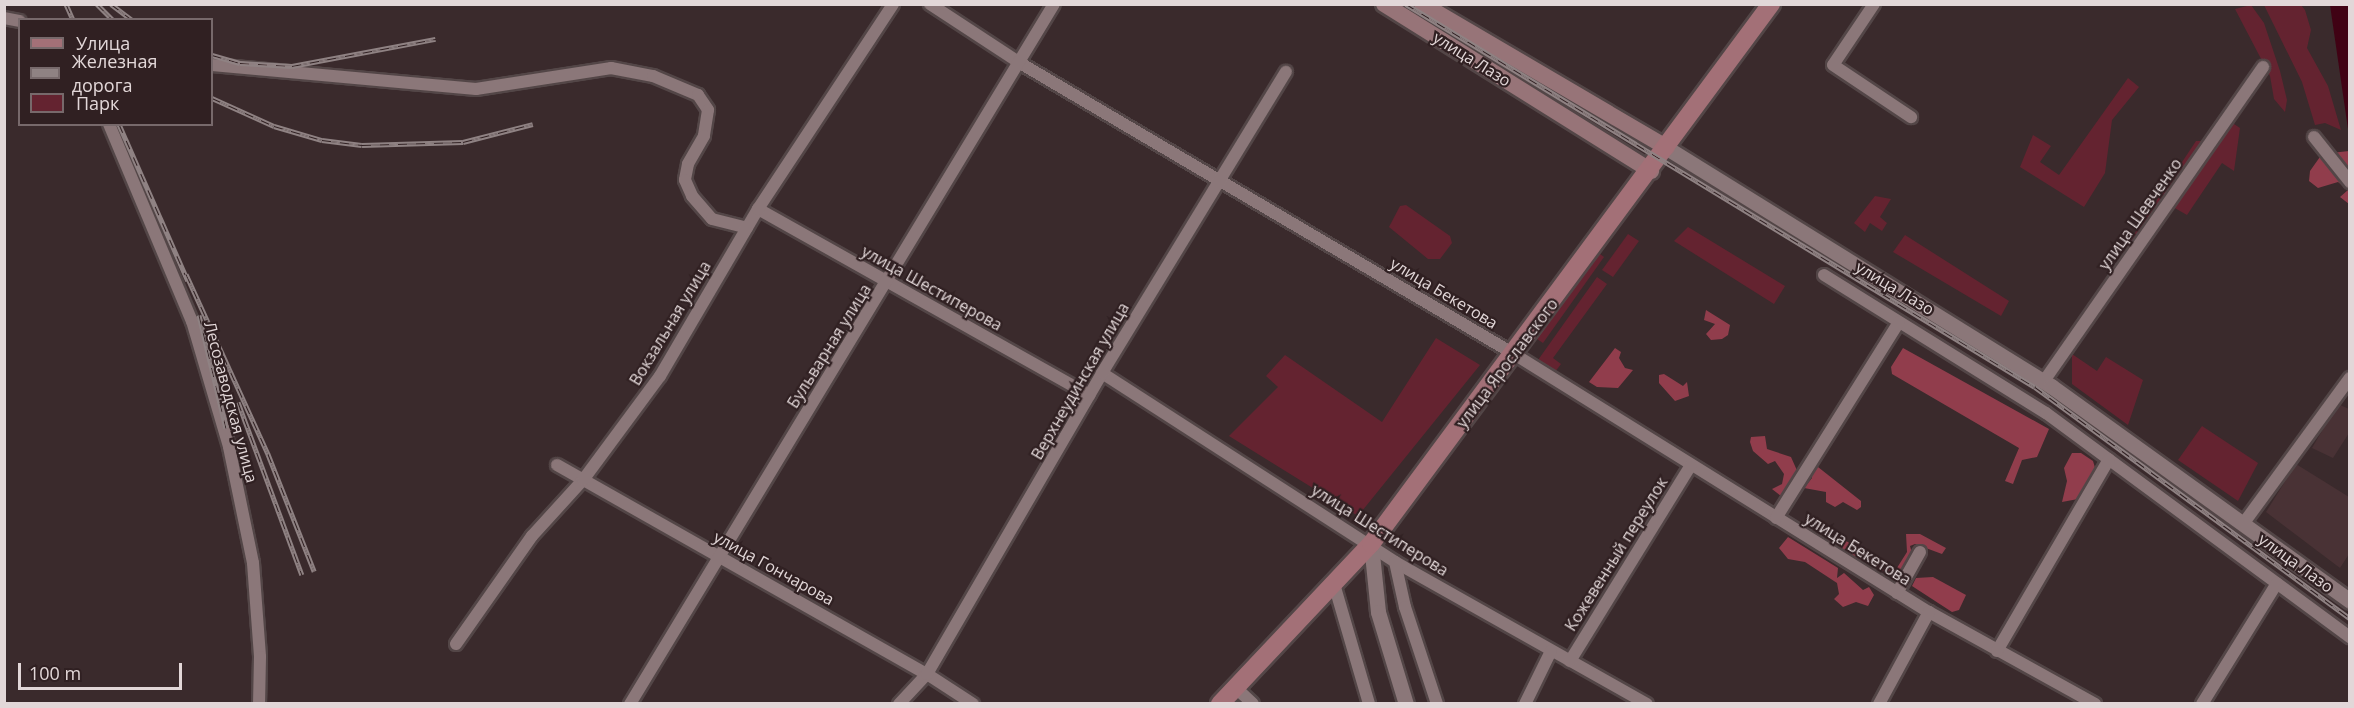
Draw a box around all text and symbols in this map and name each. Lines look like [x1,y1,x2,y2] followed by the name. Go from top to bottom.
[18,18,213,126] legend
[1430,28,1514,90] street label: улица Лазо
[76,31,130,55] text: Улица
[72,49,157,97] text: Железная дорога
[76,91,119,115] text: Парк
[2094,155,2186,273] street label: улица Шевченко
[858,241,1006,335] street label: улица Шестиперова
[1387,253,1501,333] street label: улица Бекетова
[625,257,715,389] street label: Вокзальная улица
[1852,257,1938,319] street label: улица Лазо
[783,280,875,412] street label: Бульварная улица
[1452,295,1562,431] street label: улица Ярославского
[1027,299,1133,463] street label: Верхнеудинская улица
[200,319,262,485] street label: Лесозаводская улица
[1561,473,1671,635] street label: Кожевенный переулок
[1308,480,1452,580] street label: улица Шестиперова
[1801,509,1915,589] street label: улица Бекетова
[710,527,838,609] street label: улица Гончарова
[2255,529,2337,597] street label: улица Лазо
[21,651,184,689] scale bar
[29,661,81,685] text: 100 m

